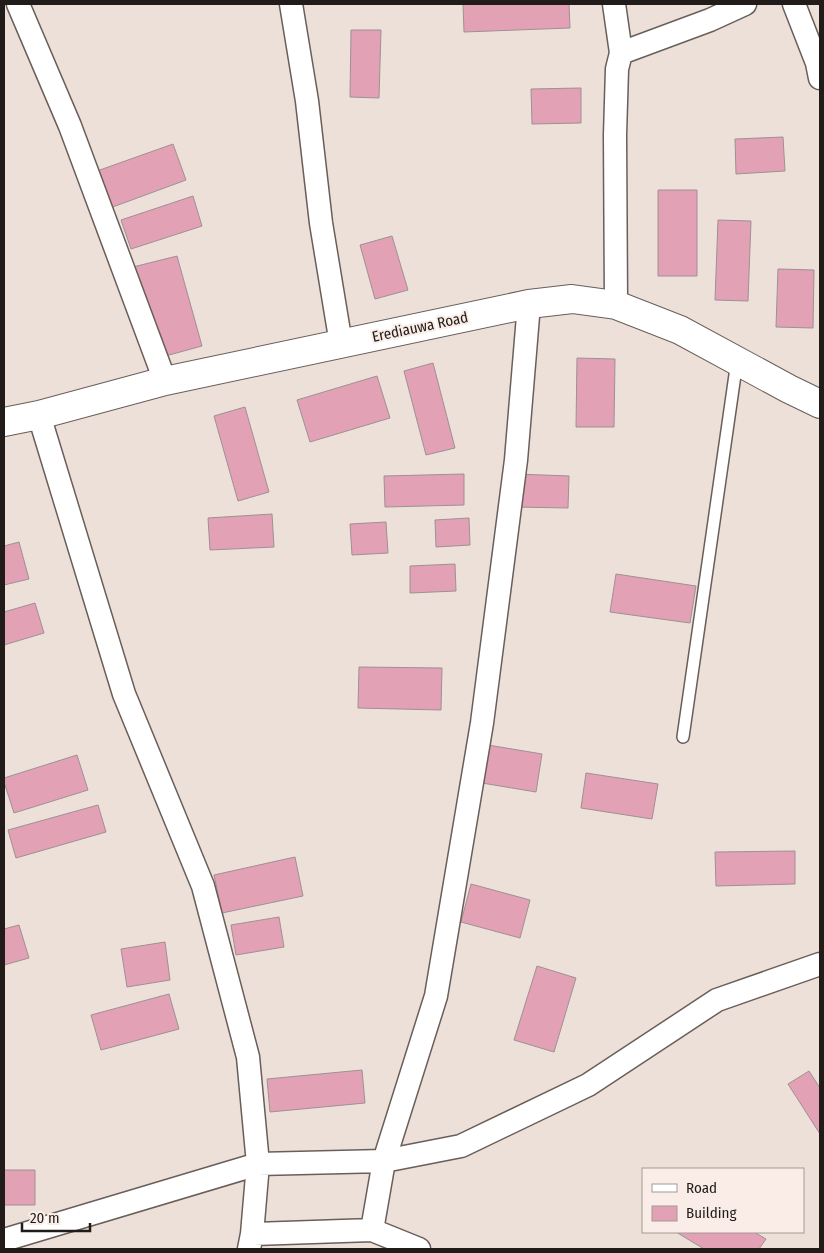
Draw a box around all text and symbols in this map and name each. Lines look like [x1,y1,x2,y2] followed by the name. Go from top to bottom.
[370,308,470,346] street label: Erediauwa Road
[642,1168,804,1233] legend
[686,1179,717,1197] text: Road
[22,1200,90,1232] scale bar
[686,1204,737,1222] text: Building
[30,1209,60,1227] text: 20 m

